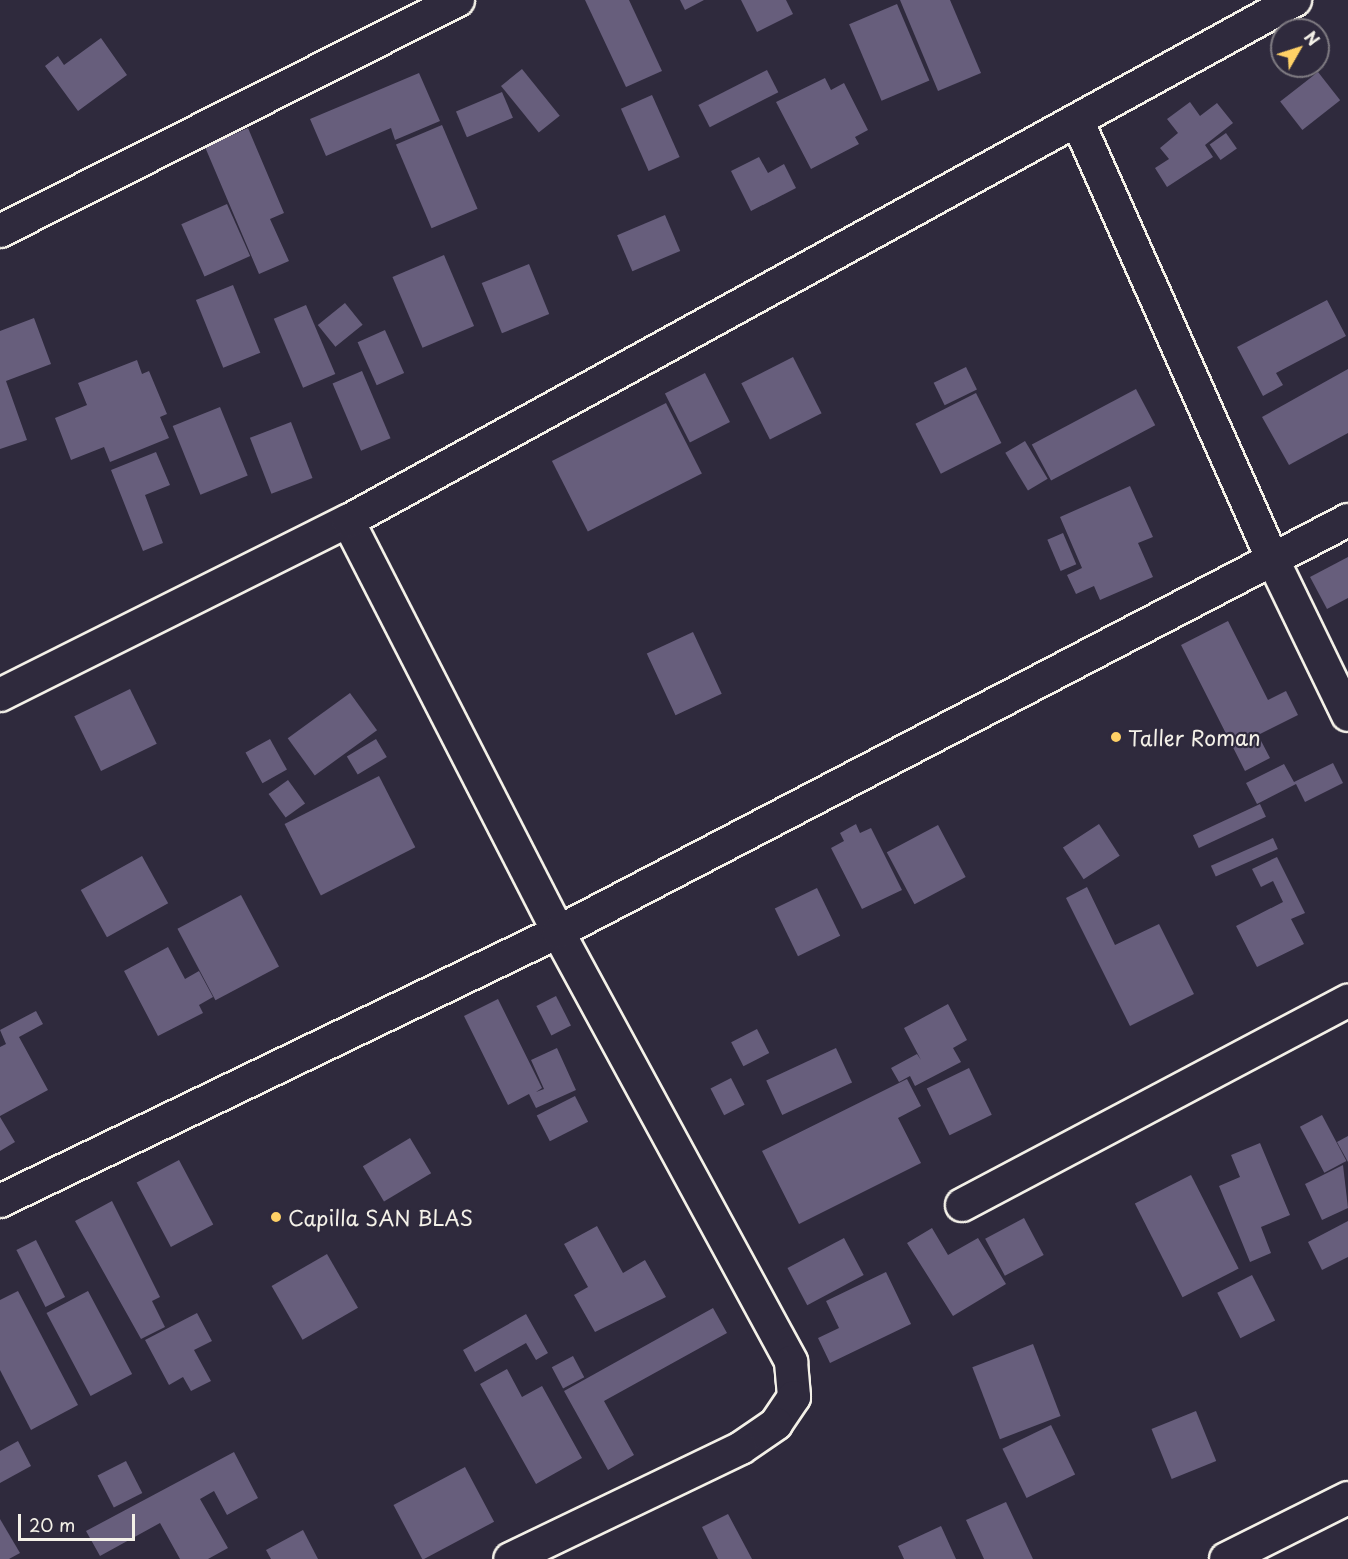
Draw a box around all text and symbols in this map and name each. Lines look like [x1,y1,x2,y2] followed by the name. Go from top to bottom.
[1270,18,1330,78] north arrow
[1299,25,1326,50] text: N
[1128,724,1263,750] place label: Taller Roman
[1109,730,1123,744] marker: Taller Roman
[288,1204,473,1230] place label: Capilla SAN BLAS
[269,1210,283,1224] marker: Capilla SAN BLAS
[21,1502,138,1540] scale bar
[29,1511,75,1538] text: 20 m

